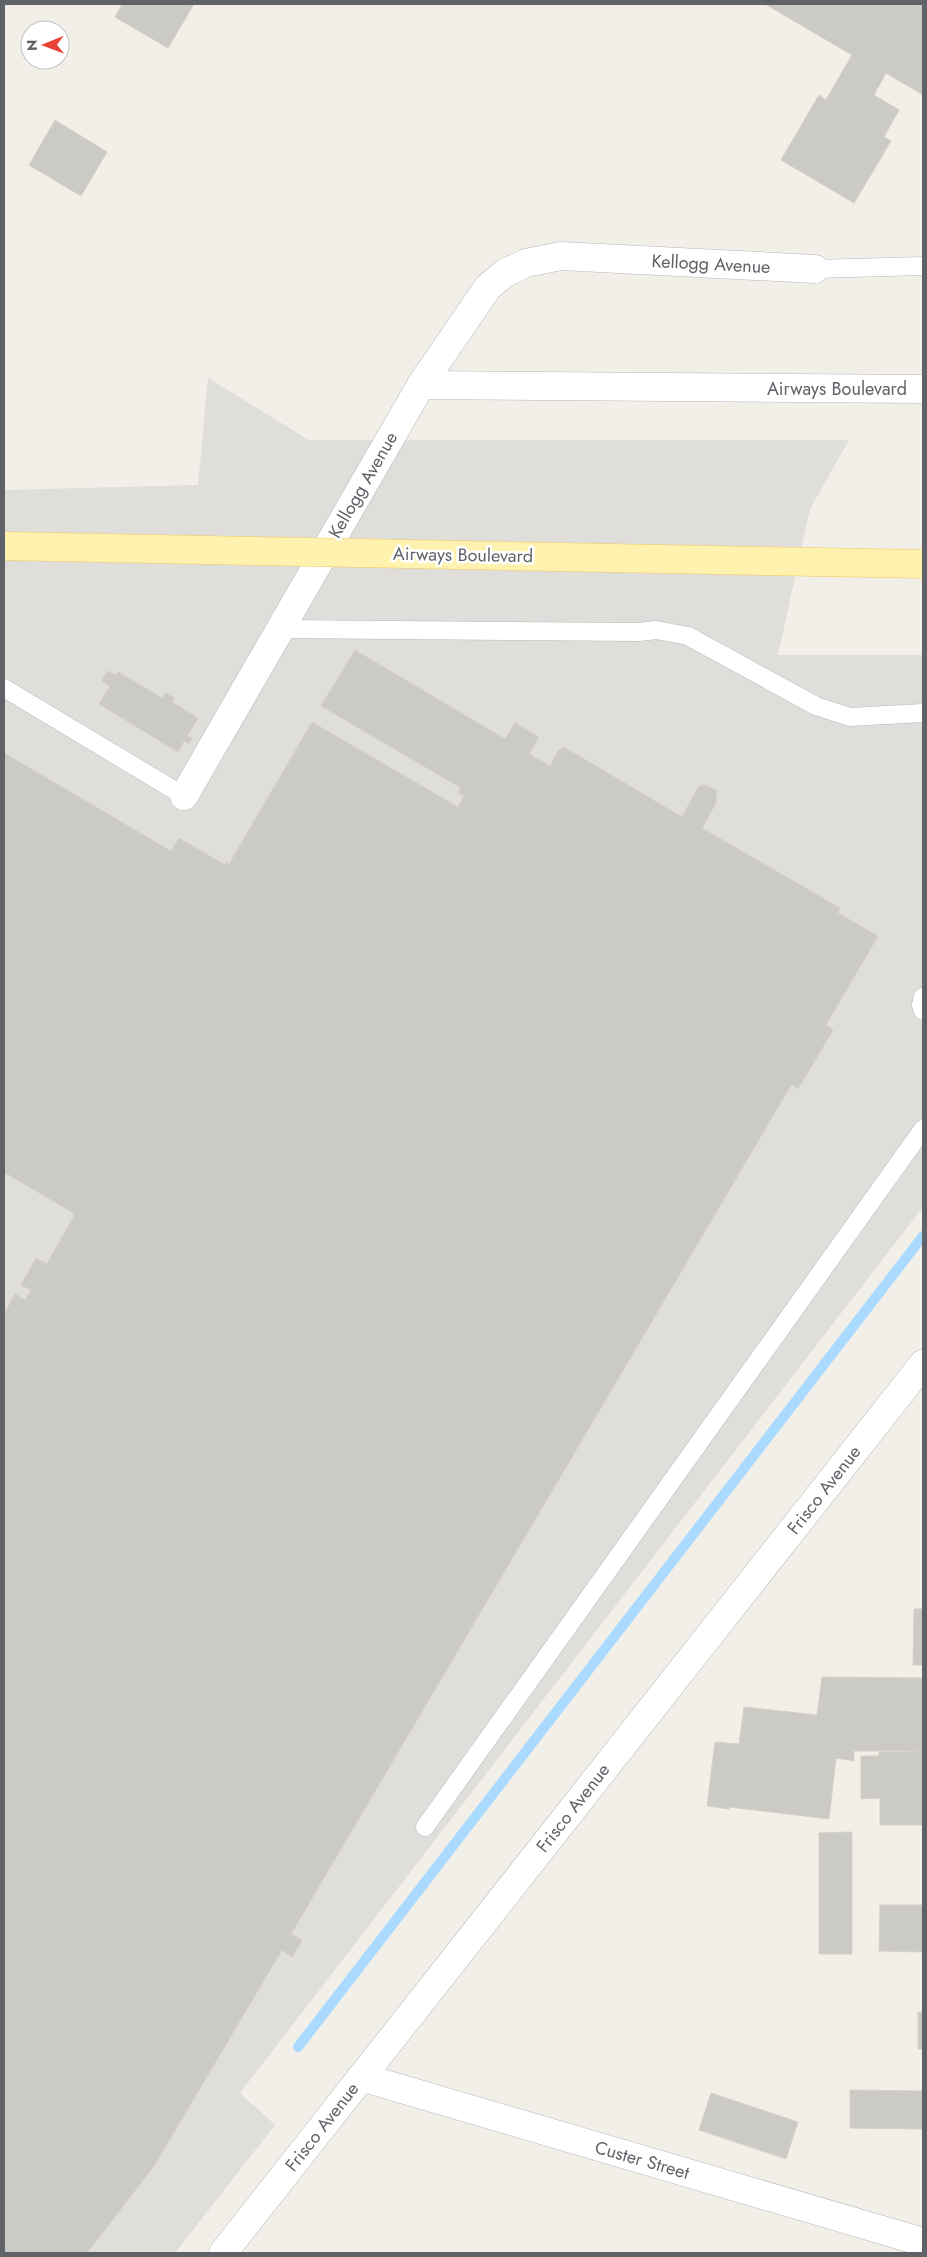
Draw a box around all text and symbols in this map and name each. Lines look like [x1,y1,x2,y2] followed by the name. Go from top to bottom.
[20,20,70,70] north arrow
[22,39,42,51] text: N
[651,248,771,280] street label: Kellogg Avenue
[767,376,907,402] street label: Airways Boulevard
[322,427,404,543] street label: Kellogg Avenue
[393,541,533,569] street label: Airways Boulevard
[781,1440,867,1540] street label: Frisco Avenue
[530,1758,616,1858] street label: Frisco Avenue
[279,2077,365,2177] street label: Frisco Avenue
[592,2134,693,2186] street label: Custer Street

